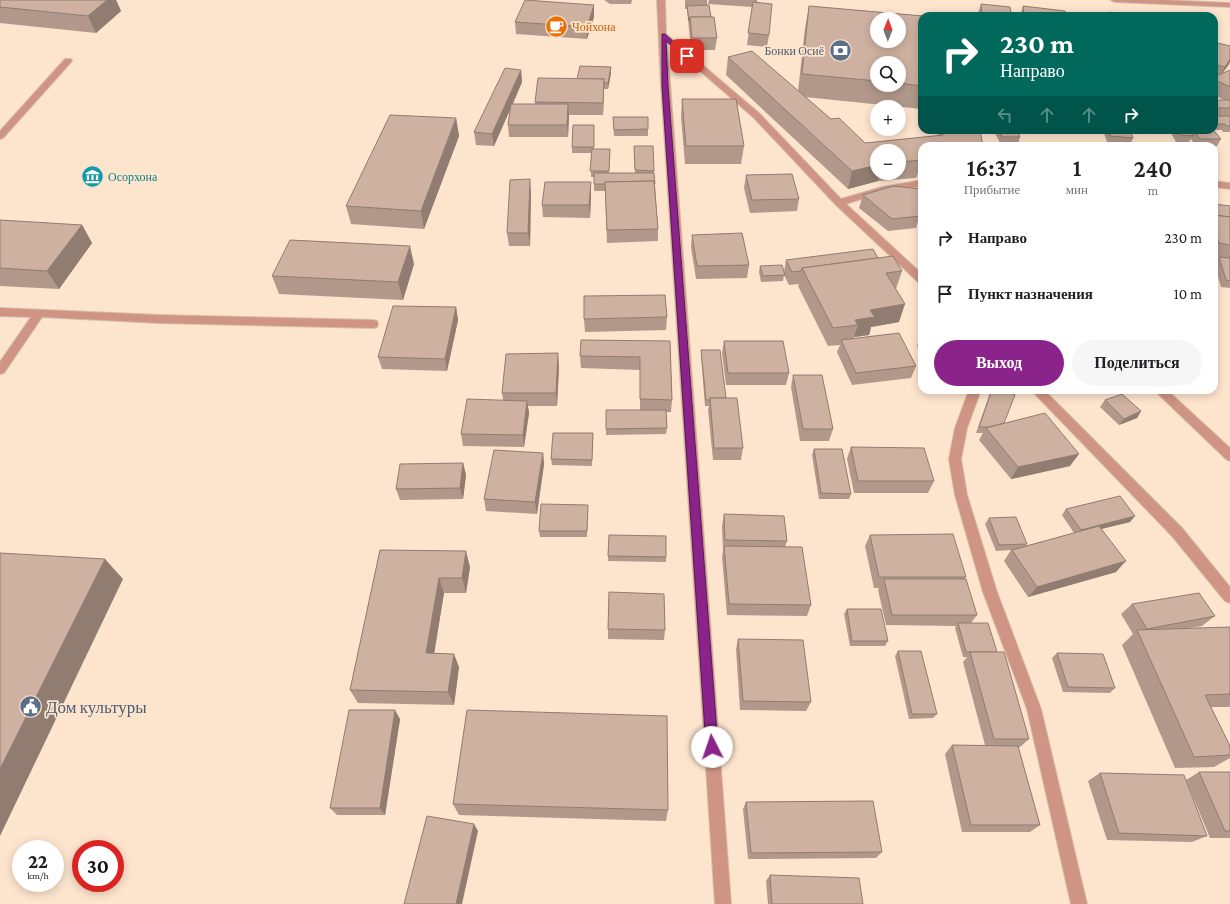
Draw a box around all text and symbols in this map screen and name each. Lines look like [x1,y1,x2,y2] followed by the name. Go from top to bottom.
[870,12,906,48] north arrow
[870,12,906,180] map controls
[543,14,569,40] cafe icon: Чойхона
[572,20,616,34] place label: Чойхона
[934,28,986,80] icon: right
[1000,28,1074,59] text: 230 m
[827,38,853,64] bank icon: Бонки Осиё
[670,39,704,73] pin
[764,44,824,58] place label: Бонки Осиё
[676,45,698,67] icon: arrive
[870,56,906,92] button: search
[1000,61,1065,81] text: Направо
[870,100,906,136] button: +
[994,104,1016,126] icon: left
[1036,104,1058,126] icon: ahead
[1078,104,1100,126] icon: ahead
[1120,104,1142,126] icon: right
[870,144,906,180] button: −
[967,154,1017,181] text: 16:37
[1073,154,1081,181] text: 1
[1134,155,1172,182] text: 240
[80,164,106,190] museum icon: Осорхона
[108,170,158,184] place label: Осорхона
[964,182,1020,197] text: Прибытие
[1066,182,1088,197] text: мин
[1148,183,1158,198] text: m
[934,227,956,249] icon: right
[968,230,1027,246] text: Направо
[1164,230,1202,246] text: 230 m
[934,283,956,305] icon: arrive
[968,286,1093,302] text: Пункт назначения
[1174,286,1202,302] text: 10 m
[934,340,1064,386] button: Выход
[1072,340,1202,386] button: Поделиться
[18,694,44,720] public building icon: Дом культуры
[46,698,147,717] place label: Дом культуры
[691,726,733,768] position arrow
[72,840,124,892] speed limit sign: 30
[28,850,48,872] text: 22
[27,870,49,881] text: km/h

